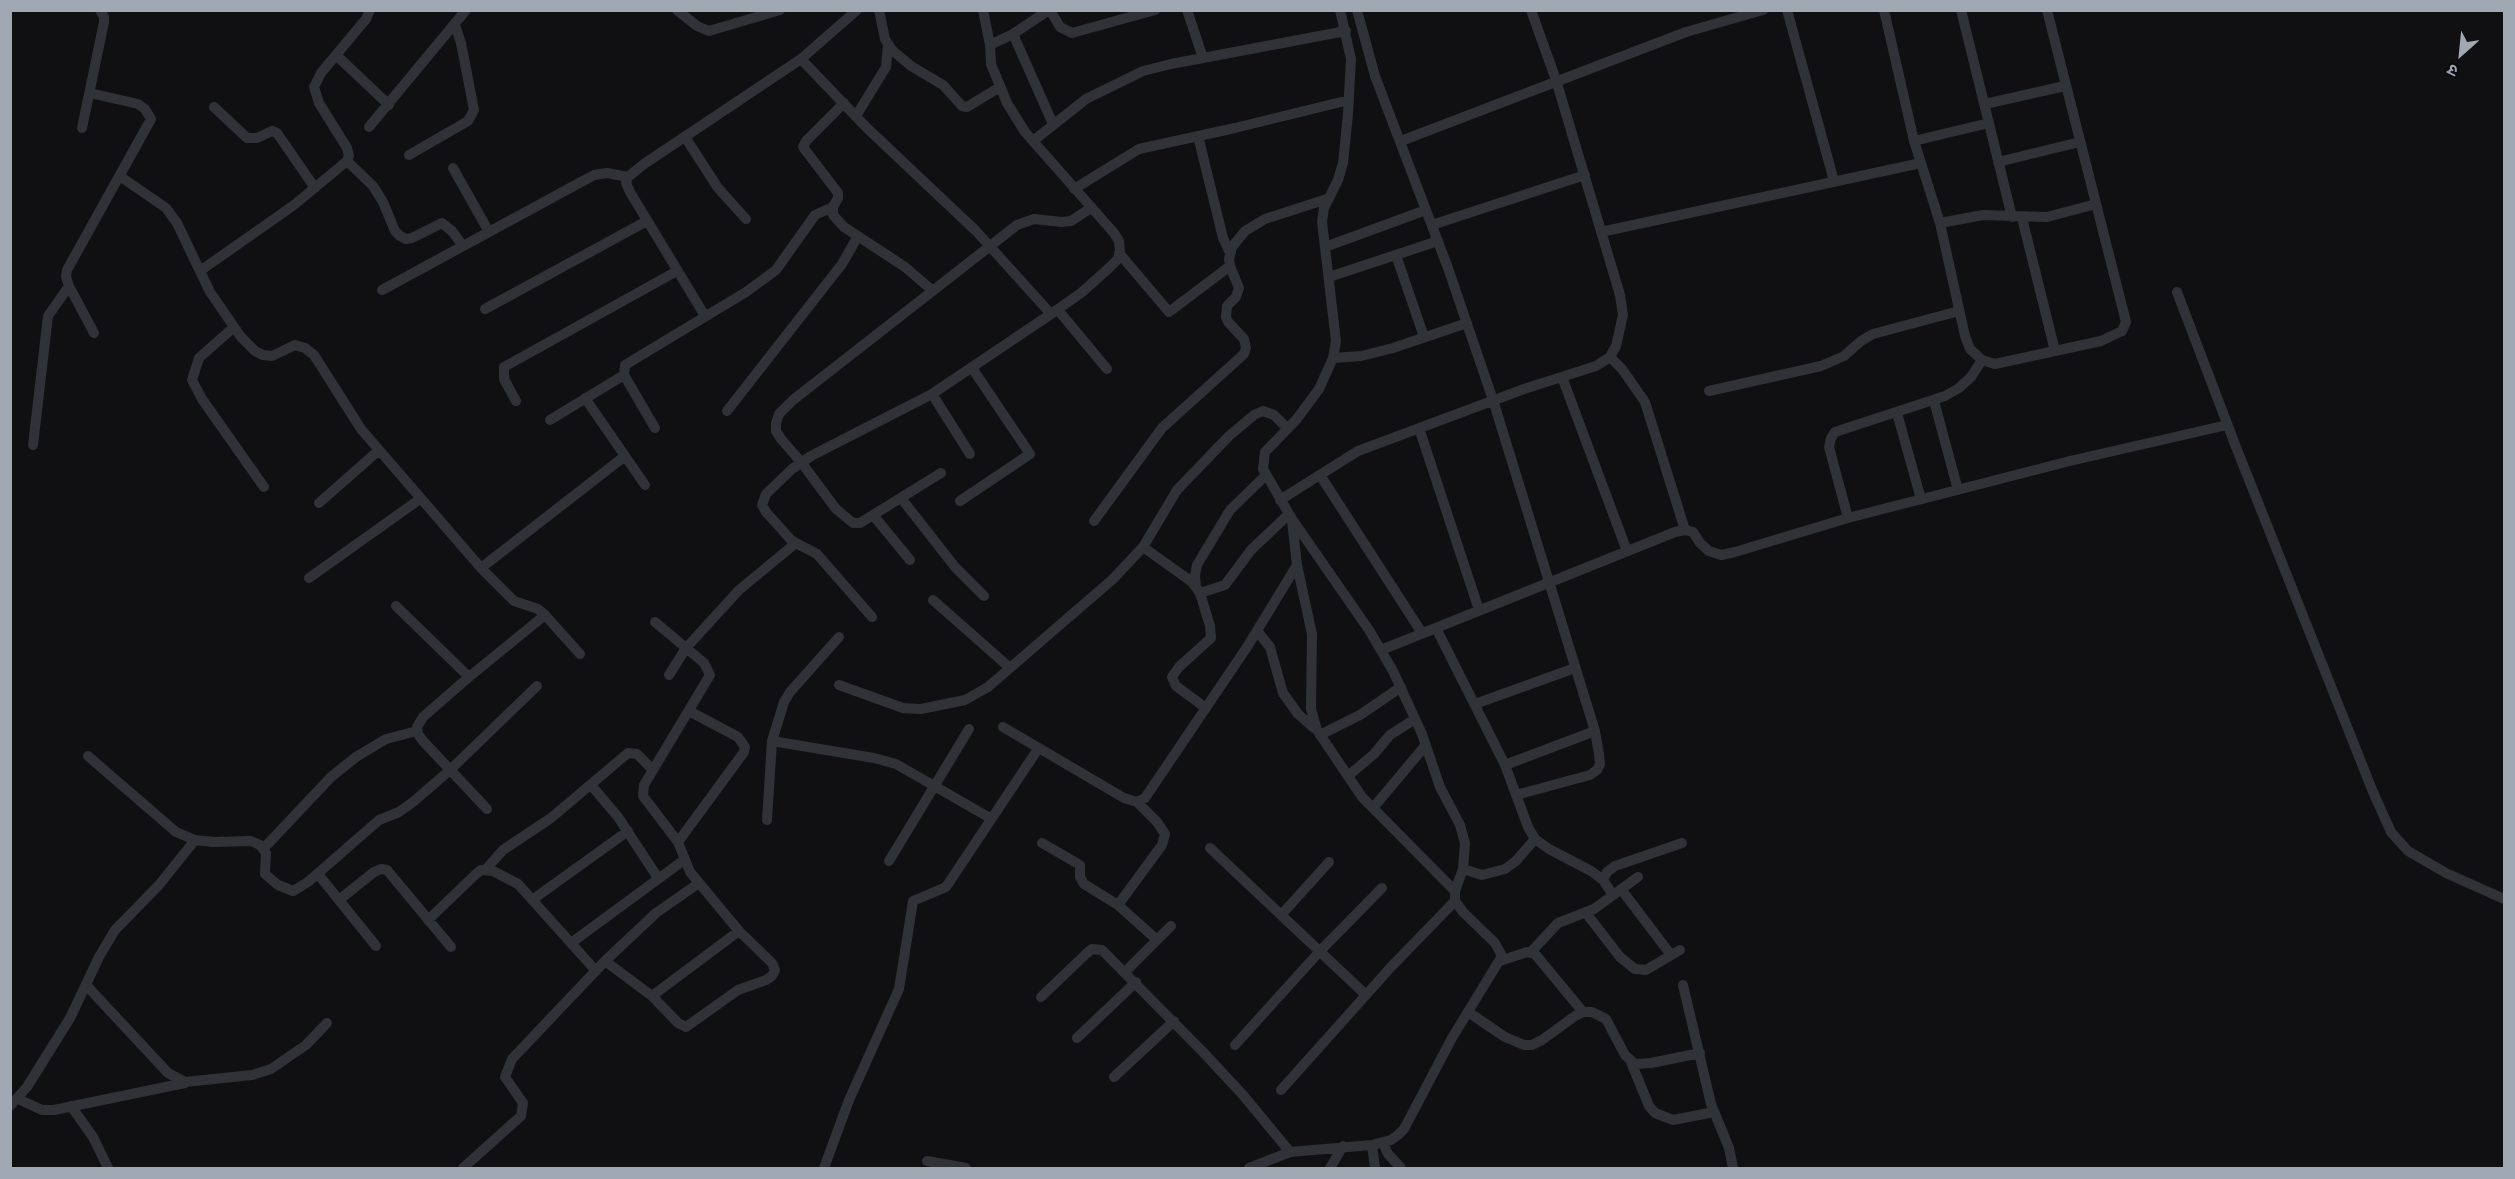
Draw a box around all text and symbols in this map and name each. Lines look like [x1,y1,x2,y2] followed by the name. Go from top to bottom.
[2431,24,2491,84] north arrow
[2444,60,2461,81] text: उ

